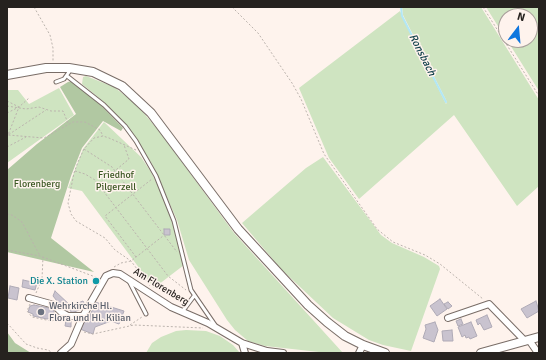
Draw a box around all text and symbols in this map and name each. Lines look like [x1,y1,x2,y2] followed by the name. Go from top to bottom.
[498,8,538,48] north arrow
[516,10,527,24] text: N
[406,32,438,78] water label: Ronsbach
[96,169,136,192] park label: Friedhof Pilgerzell
[14,178,60,190] park label: Florenberg
[131,266,191,308] street label: Am Florenberg
[30,275,88,287] place label: Die X. Station
[91,276,101,286] marker: Die X. Station
[49,300,131,324] place label: Wehrkirche Hl. Flora und Hl. Kilian
[36,307,46,317] marker: Wehrkirche Hl. Flora und Hl. Kilian

